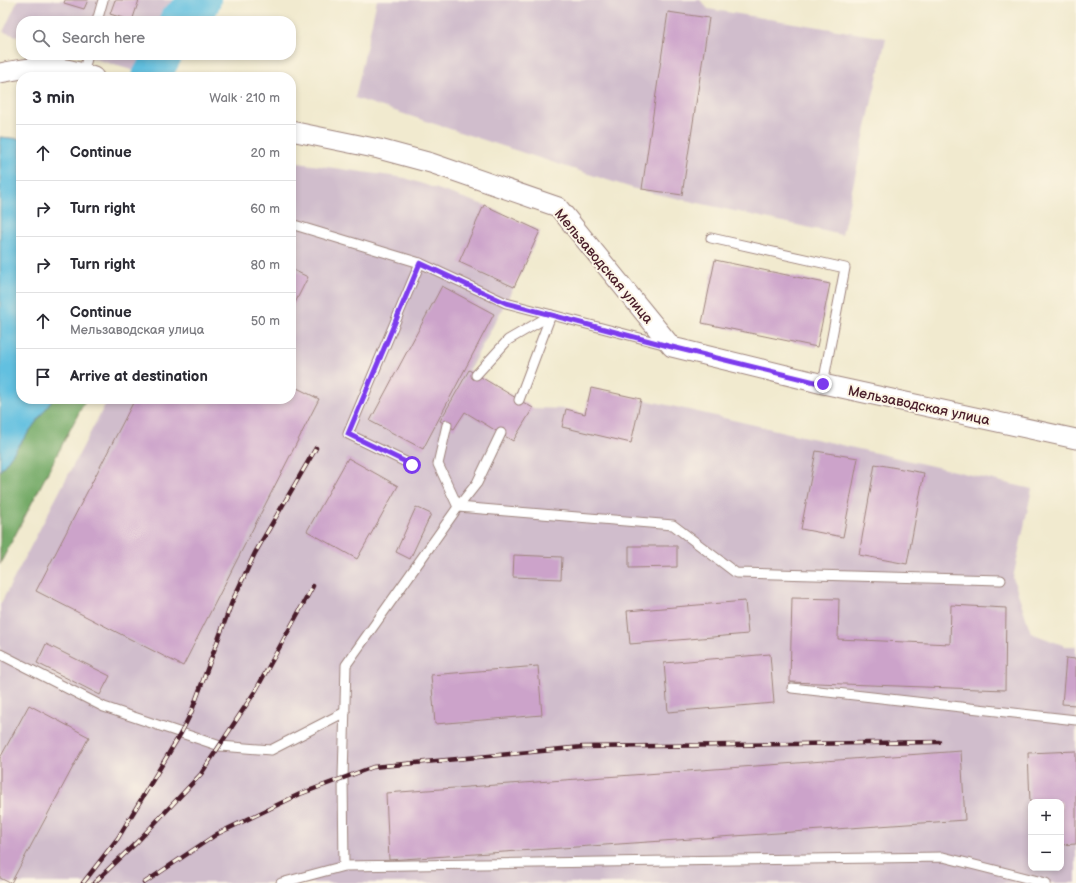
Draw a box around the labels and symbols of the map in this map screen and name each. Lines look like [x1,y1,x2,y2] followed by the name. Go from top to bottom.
[551,205,657,328] street label: Мельзаводская улица
[814,375,832,393] route end
[846,382,992,429] street label: Мельзаводская улица
[403,456,421,474] route start

